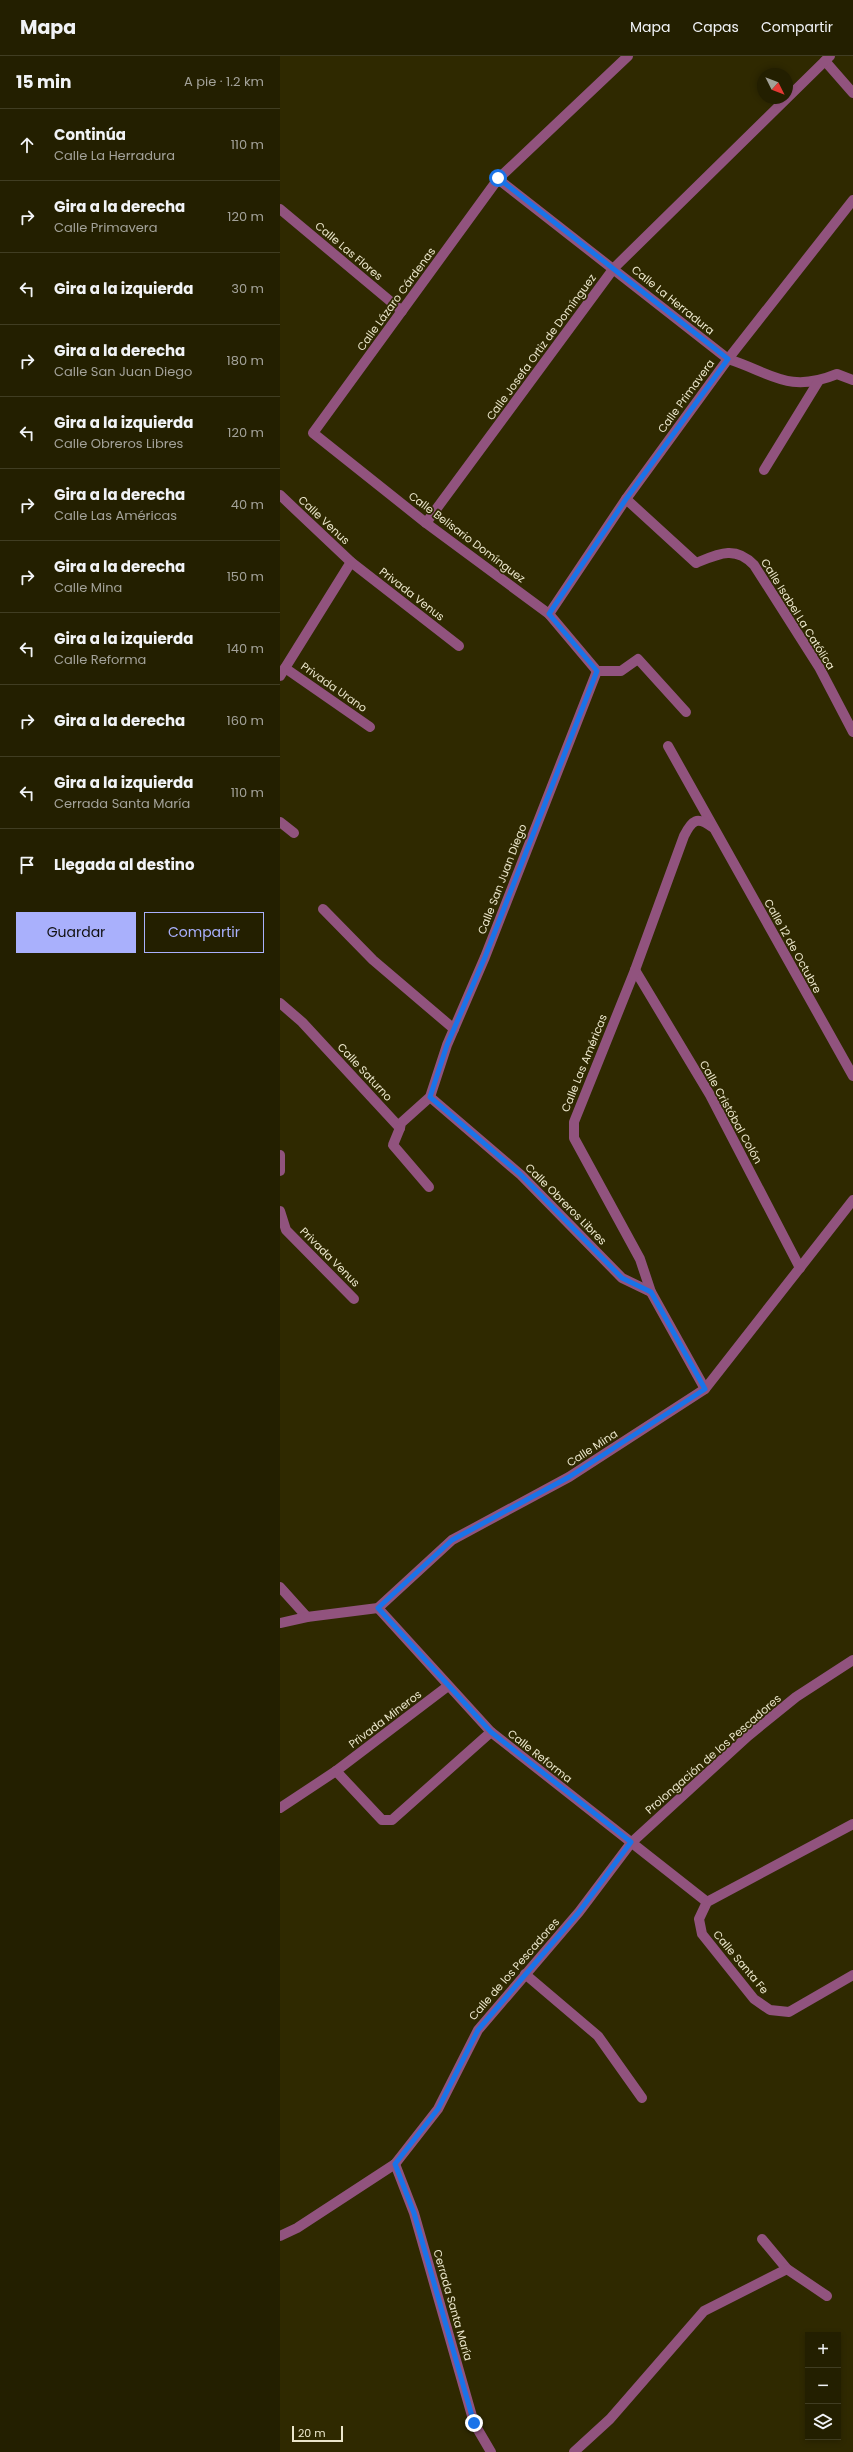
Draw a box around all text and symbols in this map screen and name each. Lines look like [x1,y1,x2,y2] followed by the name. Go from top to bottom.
[20,14,76,41] text: Mapa
[630,17,670,37] text: Mapa
[692,17,739,37] text: Capas
[761,17,833,37] text: Compartir
[757,68,793,104] north arrow
[16,70,72,94] text: 15 min
[184,72,264,91] text: A pie · 1.2 km
[54,124,126,145] text: Continúa
[16,134,38,156] icon: ahead
[231,135,264,154] text: 110 m
[54,146,175,165] text: Calle La Herradura
[489,169,507,187] route start
[54,196,185,217] text: Gira a la derecha
[16,206,38,228] icon: right
[227,207,264,226] text: 120 m
[54,218,158,237] text: Calle Primavera
[312,218,386,284] street label: Calle Las Flores
[353,244,439,354] street label: Calle Lázaro Cárdenas
[628,262,718,338] street label: Calle La Herradura
[482,271,600,423] street label: Calle Josefa Ortiz de Domínguez
[16,278,38,300] icon: left
[54,278,193,299] text: Gira a la izquierda
[231,279,264,298] text: 30 m
[54,340,185,361] text: Gira a la derecha
[16,350,38,372] icon: right
[227,351,264,370] text: 180 m
[654,356,718,436] street label: Calle Primavera
[54,362,192,381] text: Calle San Juan Diego
[54,412,193,433] text: Gira a la izquierda
[16,422,38,444] icon: left
[227,423,264,442] text: 120 m
[54,434,183,453] text: Calle Obreros Libres
[54,484,185,505] text: Gira a la derecha
[405,488,529,586] street label: Calle Belisario Domínguez
[295,492,353,548] street label: Calle Venus
[16,494,38,516] icon: right
[231,495,264,514] text: 40 m
[54,506,177,525] text: Calle Las Américas
[757,555,839,673] street label: Calle Isabel La Católica
[54,556,185,577] text: Gira a la derecha
[376,563,448,625] street label: Privada Venus
[16,566,38,588] icon: right
[227,567,264,586] text: 150 m
[54,578,122,597] text: Calle Mina
[54,628,193,649] text: Gira a la izquierda
[16,638,38,660] icon: left
[227,639,264,658] text: 140 m
[54,650,146,669] text: Calle Reforma
[298,658,370,716] street label: Privada Urano
[16,710,38,732] icon: right
[54,710,185,731] text: Gira a la derecha
[227,711,264,730] text: 160 m
[54,772,193,793] text: Gira a la izquierda
[16,782,38,804] icon: left
[231,783,264,802] text: 110 m
[54,794,190,813] text: Cerrada Santa María
[474,822,530,936] street label: Calle San Juan Diego
[16,854,38,876] icon: arrive
[54,854,195,875] text: Llegada al destino
[760,896,826,996] street label: Calle 12 de Octubre
[16,912,136,953] button: Guardar
[144,912,264,953] button: Compartir
[557,1011,611,1114] street label: Calle Las Américas
[334,1039,396,1105] street label: Calle Saturno
[696,1057,766,1167] street label: Calle Cristóbal Colón
[522,1160,611,1249] street label: Calle Obreros Libres
[297,1224,364,1291] street label: Privada Venus
[563,1426,621,1470] street label: Calle Mina
[345,1686,425,1752] street label: Privada Mineros
[642,1690,785,1818] street label: Prolongación de los Pescadores
[504,1726,576,1786] street label: Calle Reforma
[465,1914,563,2024] street label: Calle de los Pescadores
[710,1927,773,1997] street label: Calle Santa Fe
[429,2247,477,2363] street label: Cerrada Santa María
[805,2332,841,2440] map controls
[805,2332,841,2368] button: +
[805,2368,841,2404] button: −
[805,2404,841,2440] button: layers
[465,2414,483,2432] route end
[292,2424,343,2443] scale bar
[298,2425,326,2441] text: 20 m

